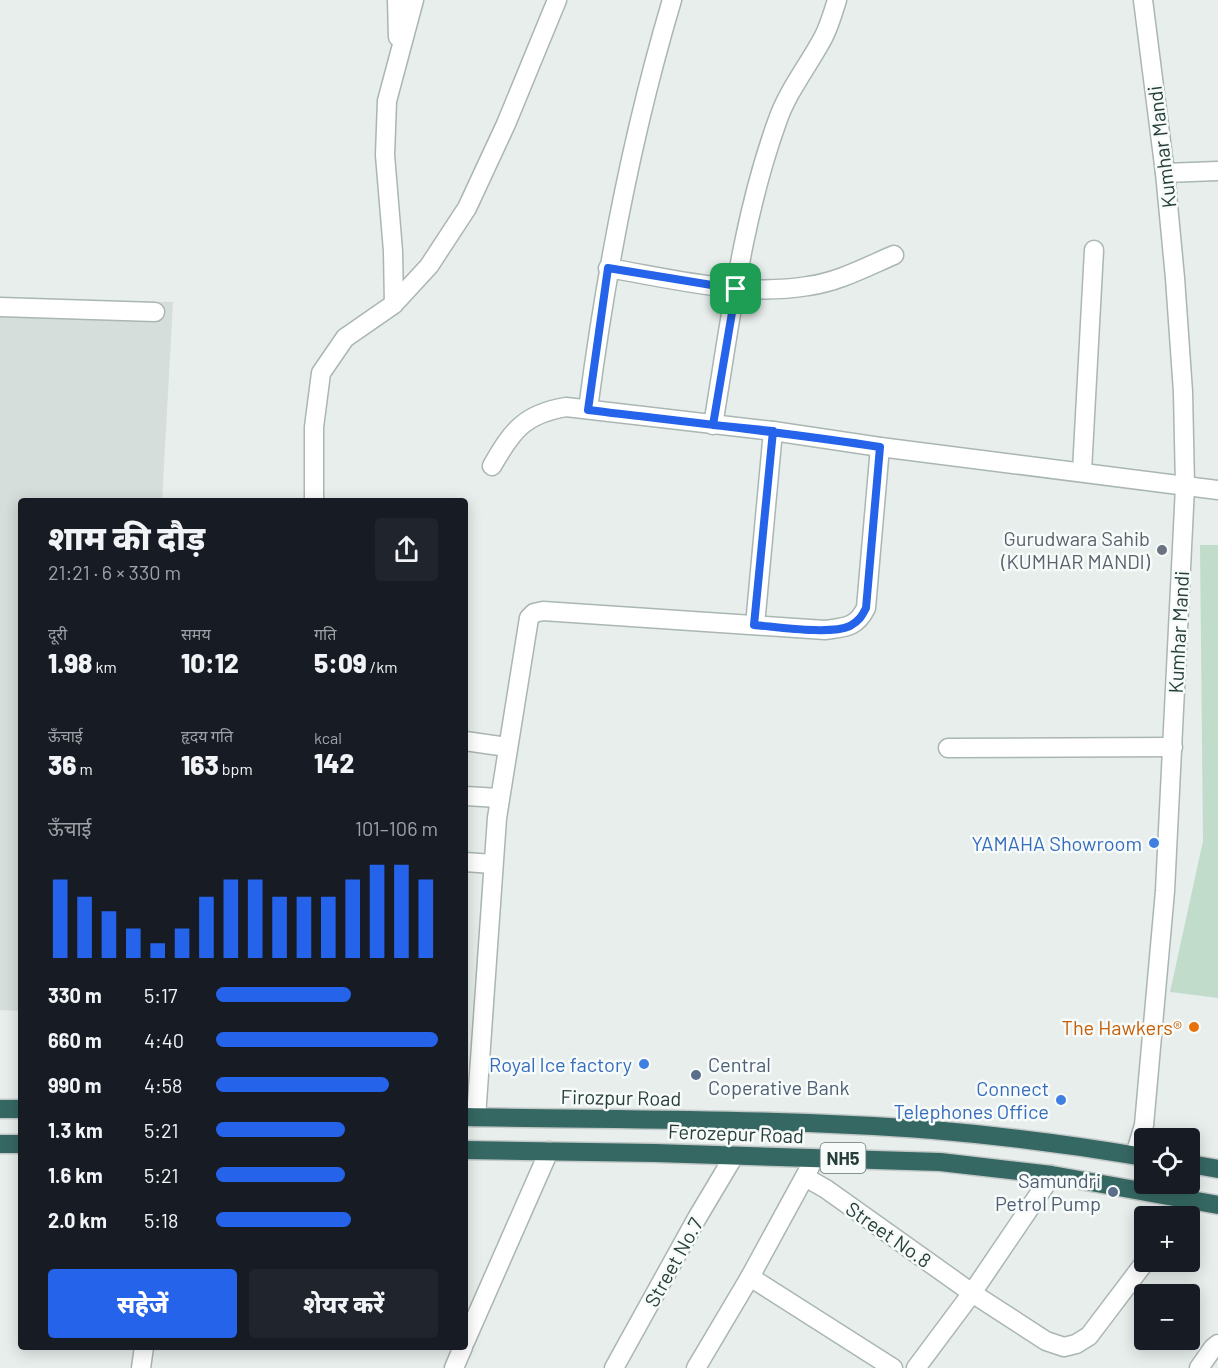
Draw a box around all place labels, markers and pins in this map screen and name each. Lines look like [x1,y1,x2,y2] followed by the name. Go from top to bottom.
[710,263,761,314] pin
[1000,526,1151,573] place label: Gurudwara Sahib (KUMHAR MANDI)
[1155,543,1169,557] marker: Gurudwara Sahib (KUMHAR MANDI)
[972,831,1142,855] place label: YAMAHA Showroom
[1147,836,1161,850] marker: YAMAHA Showroom
[1062,1015,1182,1039] place label: The Hawkers®
[1187,1020,1201,1034] marker: The Hawkers®
[489,1052,632,1076] place label: Royal Ice factory
[708,1052,850,1099] place label: Central Coperative Bank
[637,1057,651,1071] marker: Royal Ice factory
[689,1068,703,1082] marker: Central Coperative Bank
[894,1076,1049,1123] place label: Connect Telephones Office
[1054,1093,1068,1107] marker: Connect Telephones Office
[995,1168,1101,1215] place label: Samundri Petrol Pump
[1106,1185,1120,1199] marker: Samundri Petrol Pump

